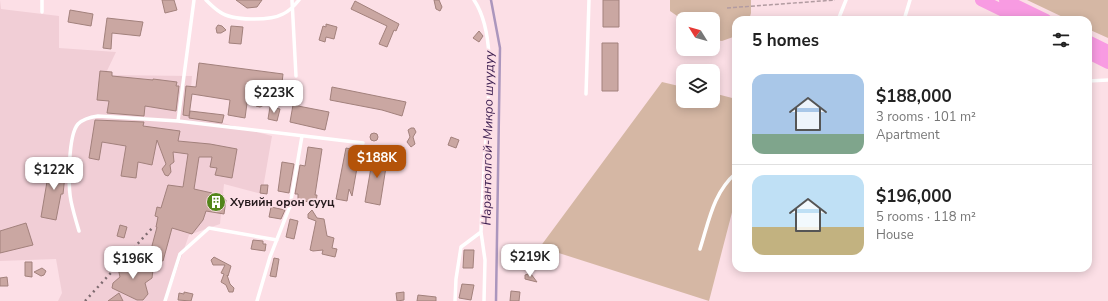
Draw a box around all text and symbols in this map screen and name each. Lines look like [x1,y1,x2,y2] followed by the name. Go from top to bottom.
[676,12,720,56] north arrow
[676,12,720,108] map controls
[752,29,819,52] text: 5 homes
[1050,29,1072,51] icon: filters
[477,49,499,226] water label: Нарантолгой-Микро шуудуу
[676,64,720,108] button: layers
[246,80,302,114] pin: $223K
[254,84,294,102] text: $223K
[876,85,952,108] text: $188,000
[784,90,832,138] icon: home
[876,108,976,126] text: 3 rooms · 101 m²
[876,126,939,144] text: Apartment
[349,145,405,179] pin: $188K
[357,149,397,167] text: $188K
[26,157,82,191] pin: $122K
[34,161,74,179] text: $122K
[876,185,952,208] text: $196,000
[205,191,227,213] building icon: Хувийн орон сууц
[784,191,832,239] icon: home
[229,194,335,210] place label: Хувийн орон сууц
[876,208,976,226] text: 5 rooms · 118 m²
[876,226,914,244] text: House
[502,244,558,278] pin: $219K
[105,246,161,280] pin: $196K
[510,248,550,266] text: $219K
[113,250,153,268] text: $196K

